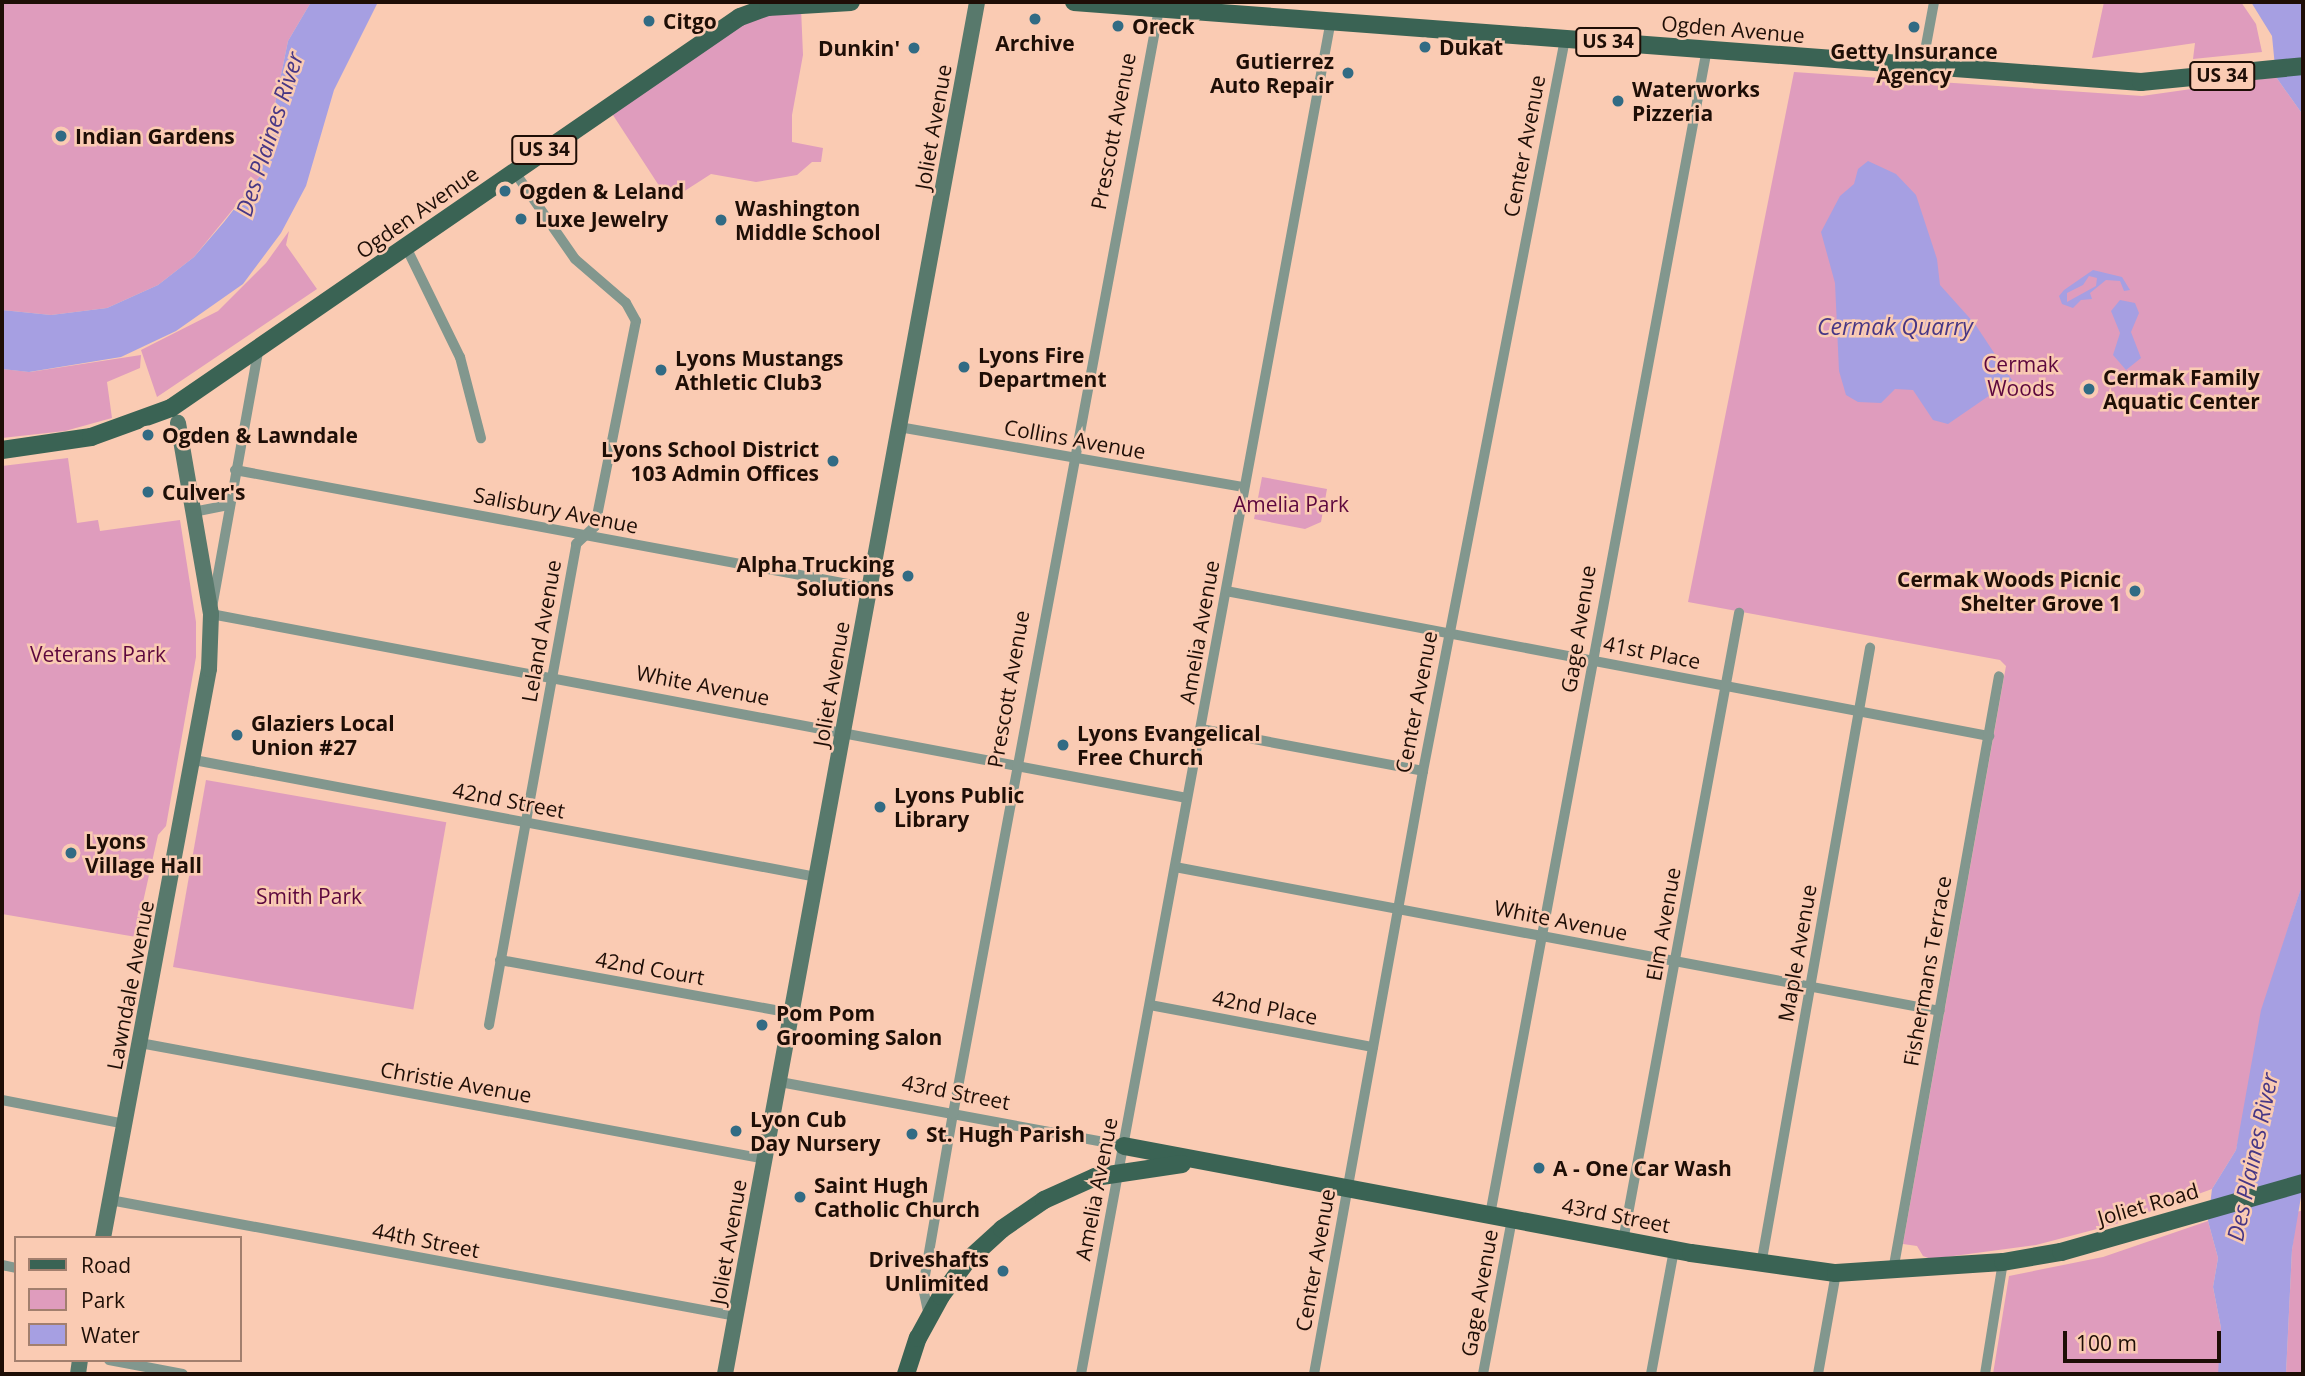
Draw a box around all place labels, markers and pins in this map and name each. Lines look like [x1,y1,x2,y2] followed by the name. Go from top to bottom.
[663,8,717,34] place label: Citgo
[1027,11,1043,27] marker: Archive
[641,13,657,29] marker: Citgo
[1132,13,1194,39] place label: Oreck
[1110,18,1126,34] marker: Oreck
[1906,19,1922,35] marker: Getty Insurance Agency
[995,30,1075,56] place label: Archive
[1439,34,1503,60] place label: Dukat
[818,35,900,61] place label: Dunkin'
[1830,38,1998,88] place label: Getty Insurance Agency
[1417,39,1433,55] marker: Dukat
[906,40,922,56] marker: Dunkin'
[1210,48,1334,98] place label: Gutierrez Auto Repair
[1340,65,1356,81] marker: Gutierrez Auto Repair
[1632,76,1760,126] place label: Waterworks Pizzeria
[1610,93,1626,109] marker: Waterworks Pizzeria
[75,123,235,149] place label: Indian Gardens
[53,128,69,144] marker: Indian Gardens
[519,178,684,204] place label: Ogden & Leland
[497,183,513,199] marker: Ogden & Leland
[735,195,881,245] place label: Washington Middle School
[535,206,668,232] place label: Luxe Jewelry
[513,211,529,227] marker: Luxe Jewelry
[713,212,729,228] marker: Washington Middle School
[978,342,1107,392] place label: Lyons Fire Department
[675,345,843,395] place label: Lyons Mustangs Athletic Club3
[956,359,972,375] marker: Lyons Fire Department
[653,362,669,378] marker: Lyons Mustangs Athletic Club3
[2103,364,2260,414] place label: Cermak Family Aquatic Center
[2081,381,2097,397] marker: Cermak Family Aquatic Center
[162,422,358,448] place label: Ogden & Lawndale
[140,427,156,443] marker: Ogden & Lawndale
[601,436,819,486] place label: Lyons School District 103 Admin Offices
[825,453,841,469] marker: Lyons School District 103 Admin Offices
[162,479,246,505] place label: Culver's
[140,484,156,500] marker: Culver's
[736,551,894,601] place label: Alpha Trucking Solutions
[1897,566,2121,616] place label: Cermak Woods Picnic Shelter Grove 1
[900,568,916,584] marker: Alpha Trucking Solutions
[2127,583,2143,599] marker: Cermak Woods Picnic Shelter Grove 1
[251,710,395,760] place label: Glaziers Local Union #27
[1077,720,1261,770] place label: Lyons Evangelical Free Church
[229,727,245,743] marker: Glaziers Local Union #27
[1055,737,1071,753] marker: Lyons Evangelical Free Church
[894,782,1024,832] place label: Lyons Public Library
[872,799,888,815] marker: Lyons Public Library
[85,828,202,878] place label: Lyons Village Hall
[63,845,79,861] marker: Lyons Village Hall
[776,1000,942,1050] place label: Pom Pom Grooming Salon
[754,1017,770,1033] marker: Pom Pom Grooming Salon
[750,1106,880,1156] place label: Lyon Cub Day Nursery
[926,1121,1085,1147] place label: St. Hugh Parish
[728,1123,744,1139] marker: Lyon Cub Day Nursery
[904,1126,920,1142] marker: St. Hugh Parish
[1553,1155,1732,1181] place label: A - One Car Wash
[1531,1160,1547,1176] marker: A - One Car Wash
[814,1172,980,1222] place label: Saint Hugh Catholic Church
[792,1189,808,1205] marker: Saint Hugh Catholic Church
[869,1246,989,1296] place label: Driveshafts Unlimited
[995,1263,1011,1279] marker: Driveshafts Unlimited

